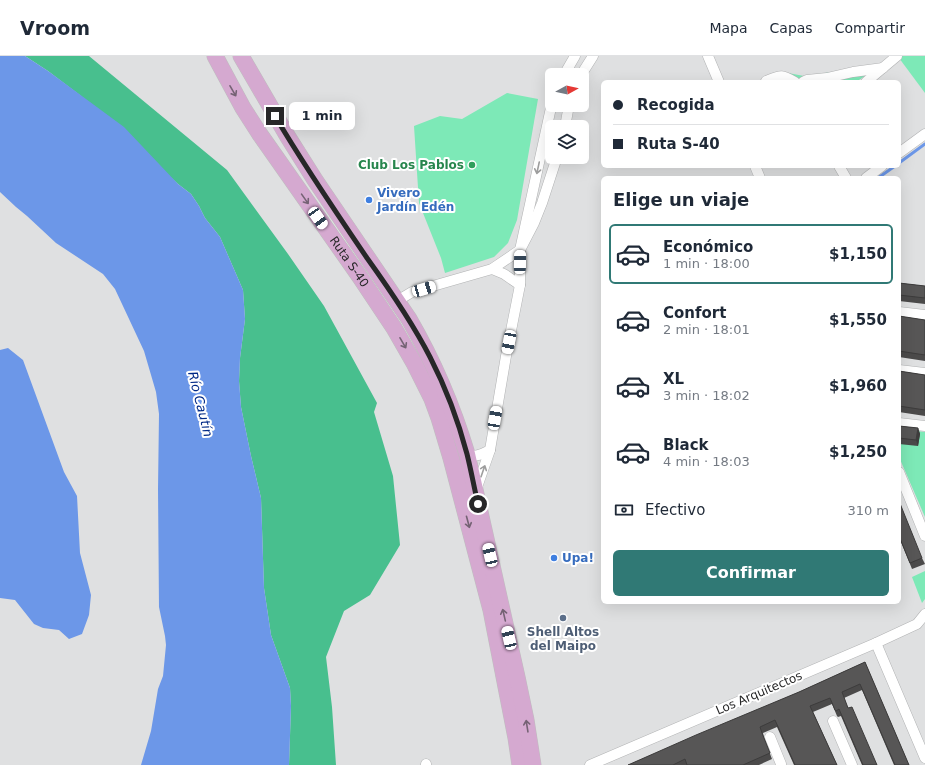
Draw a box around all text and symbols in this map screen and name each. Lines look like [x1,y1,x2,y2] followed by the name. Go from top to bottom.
[20,17,90,39] text: Vroom
[709,20,748,36] text: Mapa
[770,20,813,36] text: Capas
[835,20,905,36] text: Compartir
[545,68,589,112] north arrow
[545,68,589,164] map controls
[230,84,238,96] one-way arrow
[637,96,715,114] text: Recogida
[289,102,355,130] callout: 1 min
[266,107,284,125] route end
[302,108,342,123] text: 1 min
[545,120,589,164] button: layers
[637,135,720,153] text: Ruta S-40
[358,158,464,172] place label: Club Los Pablos
[467,160,477,170] marker: Club Los Pablos
[533,162,541,175] one-way arrow
[376,186,454,214] place label: Vivero Jardín Edén
[613,189,749,210] text: Elige un viaje
[301,193,309,204] one-way arrow
[364,195,374,205] marker: Vivero Jardín Edén
[306,205,330,231] car
[327,234,372,290] street label: Ruta S-40
[615,236,651,272] icon: car
[663,238,753,256] text: Económico
[829,245,887,263] text: $1,150
[514,250,526,274] car
[663,256,750,271] text: 1 min · 18:00
[411,280,437,298] car
[615,302,651,338] icon: car
[663,304,726,322] text: Confort
[829,311,887,329] text: $1,550
[663,322,750,337] text: 2 min · 18:01
[501,329,517,355] car
[400,337,408,349] one-way arrow
[615,368,651,404] icon: car
[185,370,216,438] water label: Río Cautín
[663,370,684,388] text: XL
[829,377,887,395] text: $1,960
[663,388,750,403] text: 3 min · 18:02
[487,405,503,431] car
[615,434,651,470] icon: car
[663,436,709,454] text: Black
[829,443,887,461] text: $1,250
[663,454,750,469] text: 4 min · 18:03
[479,465,487,477] one-way arrow
[469,495,487,513] route start
[613,499,635,521] icon: cash
[645,501,705,519] text: Efectivo
[847,503,889,518] text: 310 m
[465,516,472,529] one-way arrow
[481,542,499,568] car
[613,550,889,596] button: Confirmar
[562,551,594,565] place label: Upa!
[549,553,559,563] marker: Upa!
[499,609,507,622] one-way arrow
[558,613,568,623] marker: Shell Altos del Maipo
[500,625,518,651] car
[527,625,599,653] place label: Shell Altos del Maipo
[714,669,804,717] street label: Los Arquitectos
[523,720,531,733] one-way arrow

